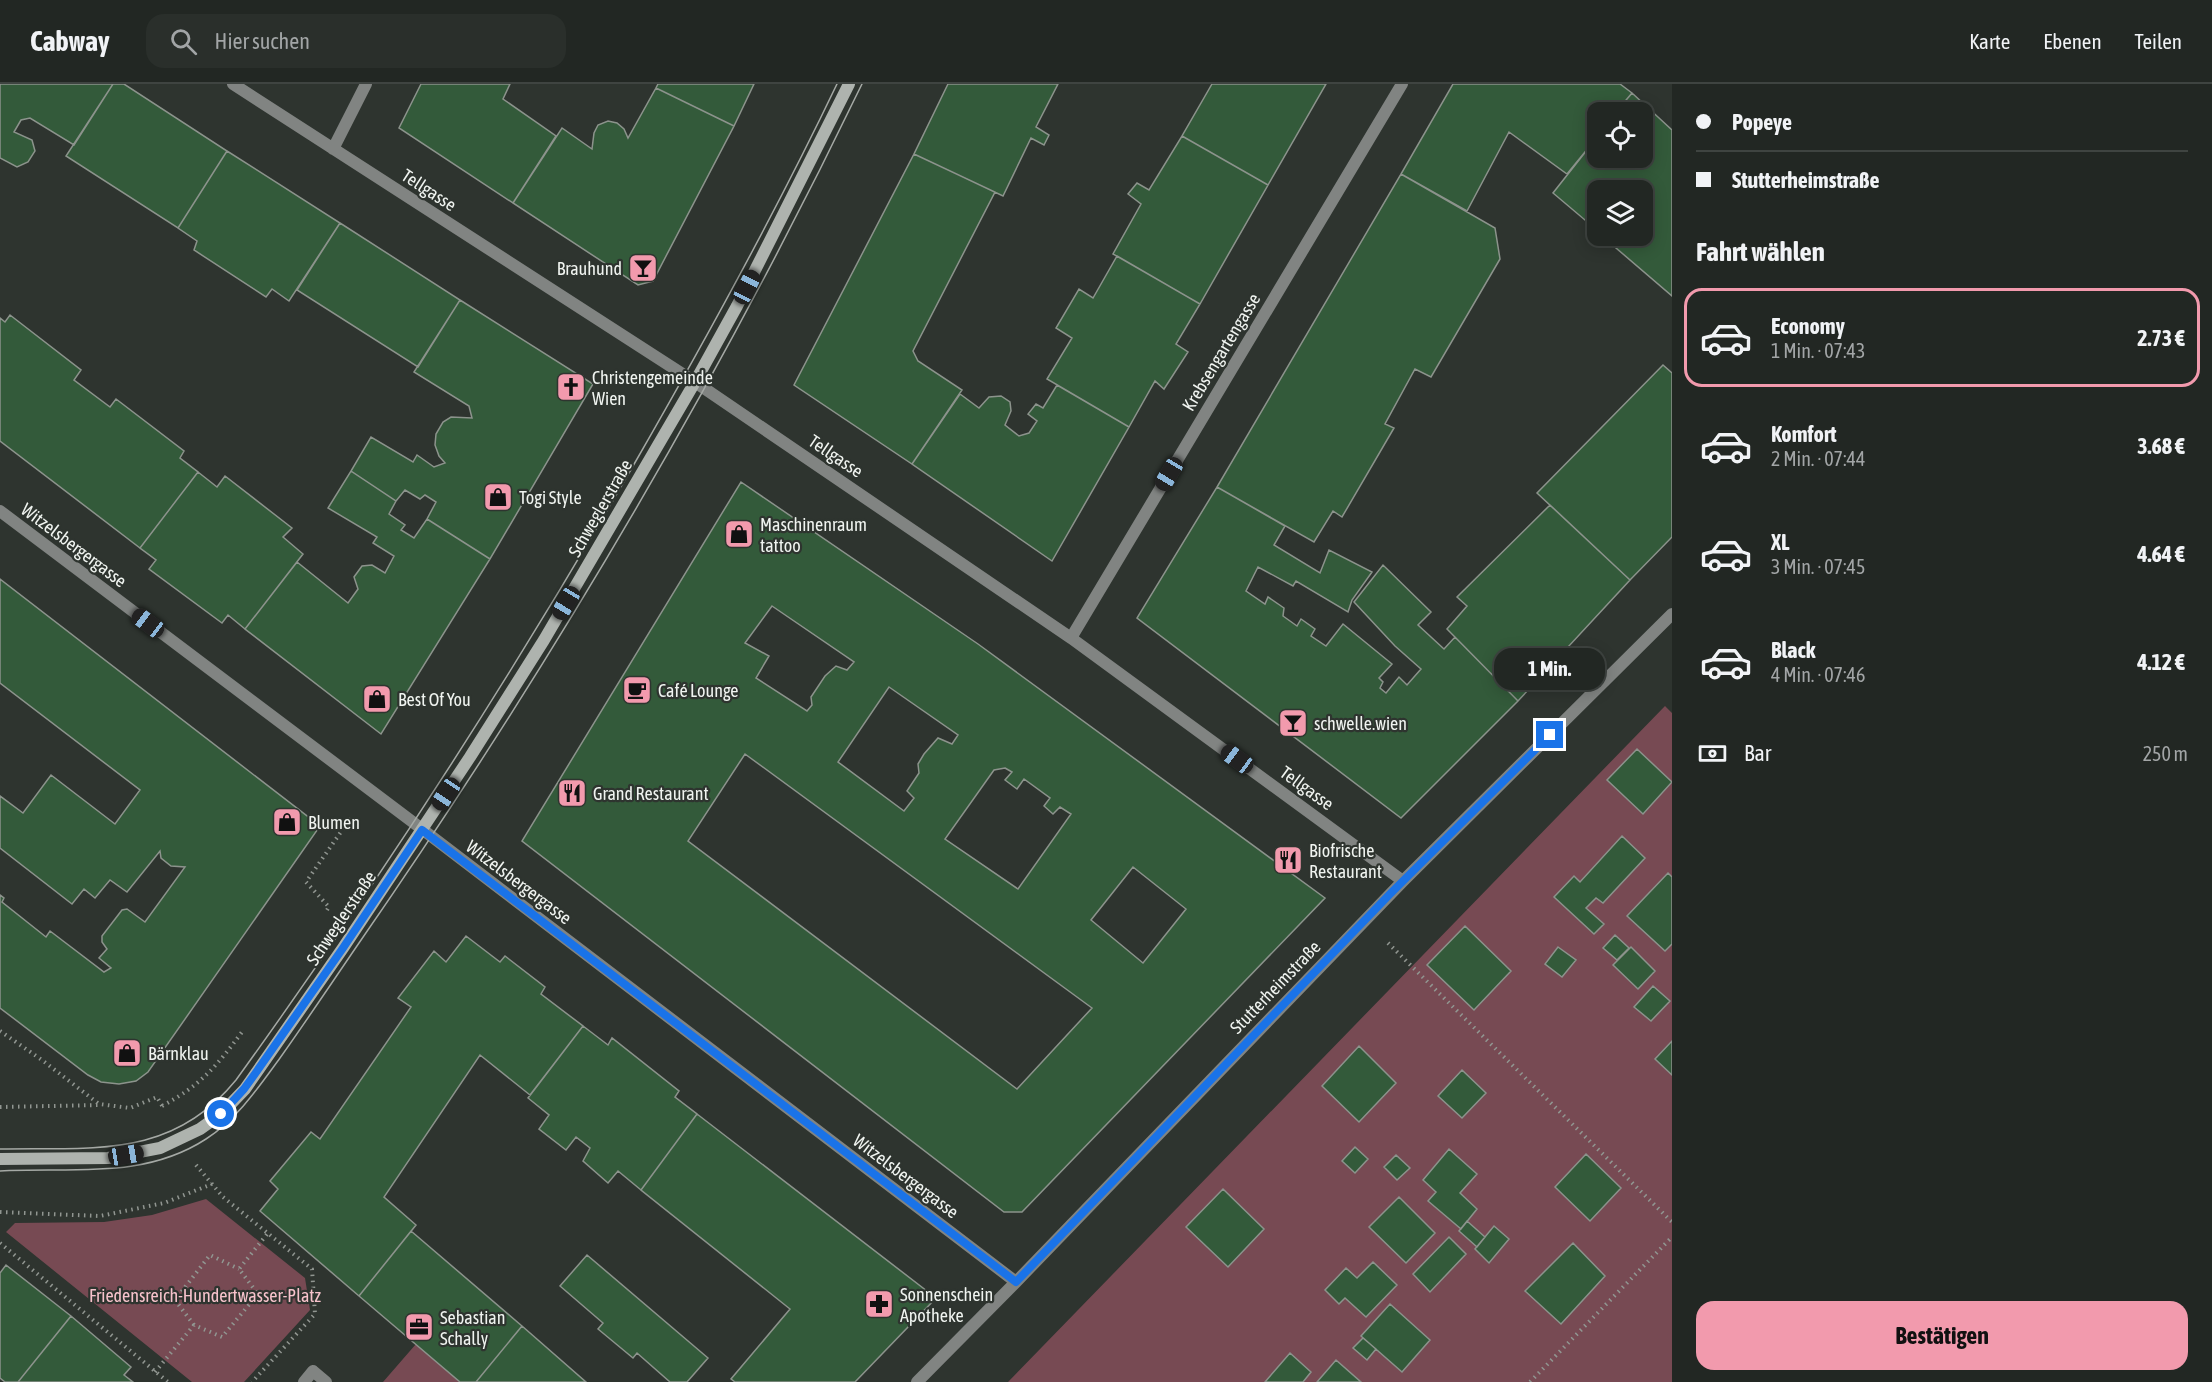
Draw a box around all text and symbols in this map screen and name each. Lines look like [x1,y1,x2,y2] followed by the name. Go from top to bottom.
[146,14,566,68] search box
[30,25,110,57] text: Cabway
[167,25,200,58] icon: search
[215,28,310,54] text: Hier suchen
[1969,29,2010,53] text: Karte
[2043,29,2102,53] text: Ebenen
[2135,29,2182,53] text: Teilen
[1587,102,1653,246] map controls
[1587,102,1653,168] button: locate
[1732,109,1792,135] text: Popeye
[398,165,460,215] street label: Tellgasse
[1732,167,1879,193] text: Stutterheimstraße
[1587,180,1653,246] button: layers
[1696,236,1825,267] text: Fahrt wählen
[627,252,659,284] bar icon: Brauhund
[557,258,622,279] place label: Brauhund
[731,267,763,307] car
[1178,289,1264,415] street label: Krebsengartengasse
[1699,311,1753,365] icon: car
[1771,313,1845,339] text: Economy
[2137,325,2185,351] text: 2.73 €
[1771,339,1865,362] text: 1 Min. · 07:43
[592,367,713,409] place label: Christengemeinde Wien
[555,371,587,403] church icon: Christengemeinde Wien
[1699,419,1753,473] icon: car
[1771,421,1837,447] text: Komfort
[805,430,867,482] street label: Tellgasse
[2137,433,2185,459] text: 3.68 €
[1771,447,1865,470] text: 2 Min. · 07:44
[1152,454,1186,494] car
[564,456,636,560] street label: Schweglerstraße
[482,481,514,513] shop icon: Togi Style
[519,487,582,508] place label: Togi Style
[17,499,131,591] street label: Witzelsbergergasse
[760,514,867,556] place label: Maschinenraum tattoo
[723,518,755,550] shop icon: Maschinenraum tattoo
[1699,527,1753,581] icon: car
[1771,529,1789,555] text: XL
[2137,541,2185,567] text: 4.64 €
[1771,555,1865,578] text: 3 Min. · 07:45
[549,583,583,623] car
[128,605,168,641] car
[1699,635,1753,689] icon: car
[1771,637,1815,663] text: Black
[1494,648,1606,690] callout: 1 Min.
[2137,649,2185,675] text: 4.12 €
[1528,657,1571,680] text: 1 Min.
[1771,663,1865,686] text: 4 Min. · 07:46
[621,674,653,706] cafe icon: Café Lounge
[658,680,738,701] place label: Café Lounge
[361,683,393,715] shop icon: Best Of You
[398,689,471,710] place label: Best Of You
[1277,707,1309,739] bar icon: schwelle.wien
[1314,713,1407,734] place label: schwelle.wien
[1536,721,1563,748] route end
[1696,737,1729,770] icon: cash
[1744,740,1771,766] text: Bar
[1217,741,1257,777] car
[2143,742,2188,765] text: 250 m
[1276,762,1338,814] street label: Tellgasse
[428,774,464,814] car
[556,777,588,809] restaurant icon: Grand Restaurant
[593,783,709,804] place label: Grand Restaurant
[271,806,303,838] shop icon: Blumen
[308,812,360,833] place label: Blumen
[462,836,576,928] street label: Witzelsbergergasse
[1309,840,1382,882] place label: Biofrische Restaurant
[1272,844,1304,876] restaurant icon: Biofrische Restaurant
[302,867,380,969] street label: Schweglerstraße
[1226,936,1324,1038] street label: Stutterheimstraße
[111,1037,143,1069] shop icon: Bärnklau
[148,1043,209,1064] place label: Bärnklau
[207,1100,234,1127] route start
[849,1130,963,1222] street label: Witzelsbergergasse
[107,1143,145,1167] car
[900,1284,993,1326] place label: Sonnenschein Apotheke
[89,1285,321,1306] park label: Friedensreich-Hundertwasser-Platz
[863,1288,895,1320] pharmacy icon: Sonnenschein Apotheke
[1696,1301,2188,1370] button: Bestätigen
[440,1307,505,1349] place label: Sebastian Schally
[403,1311,435,1343] office icon: Sebastian Schally

